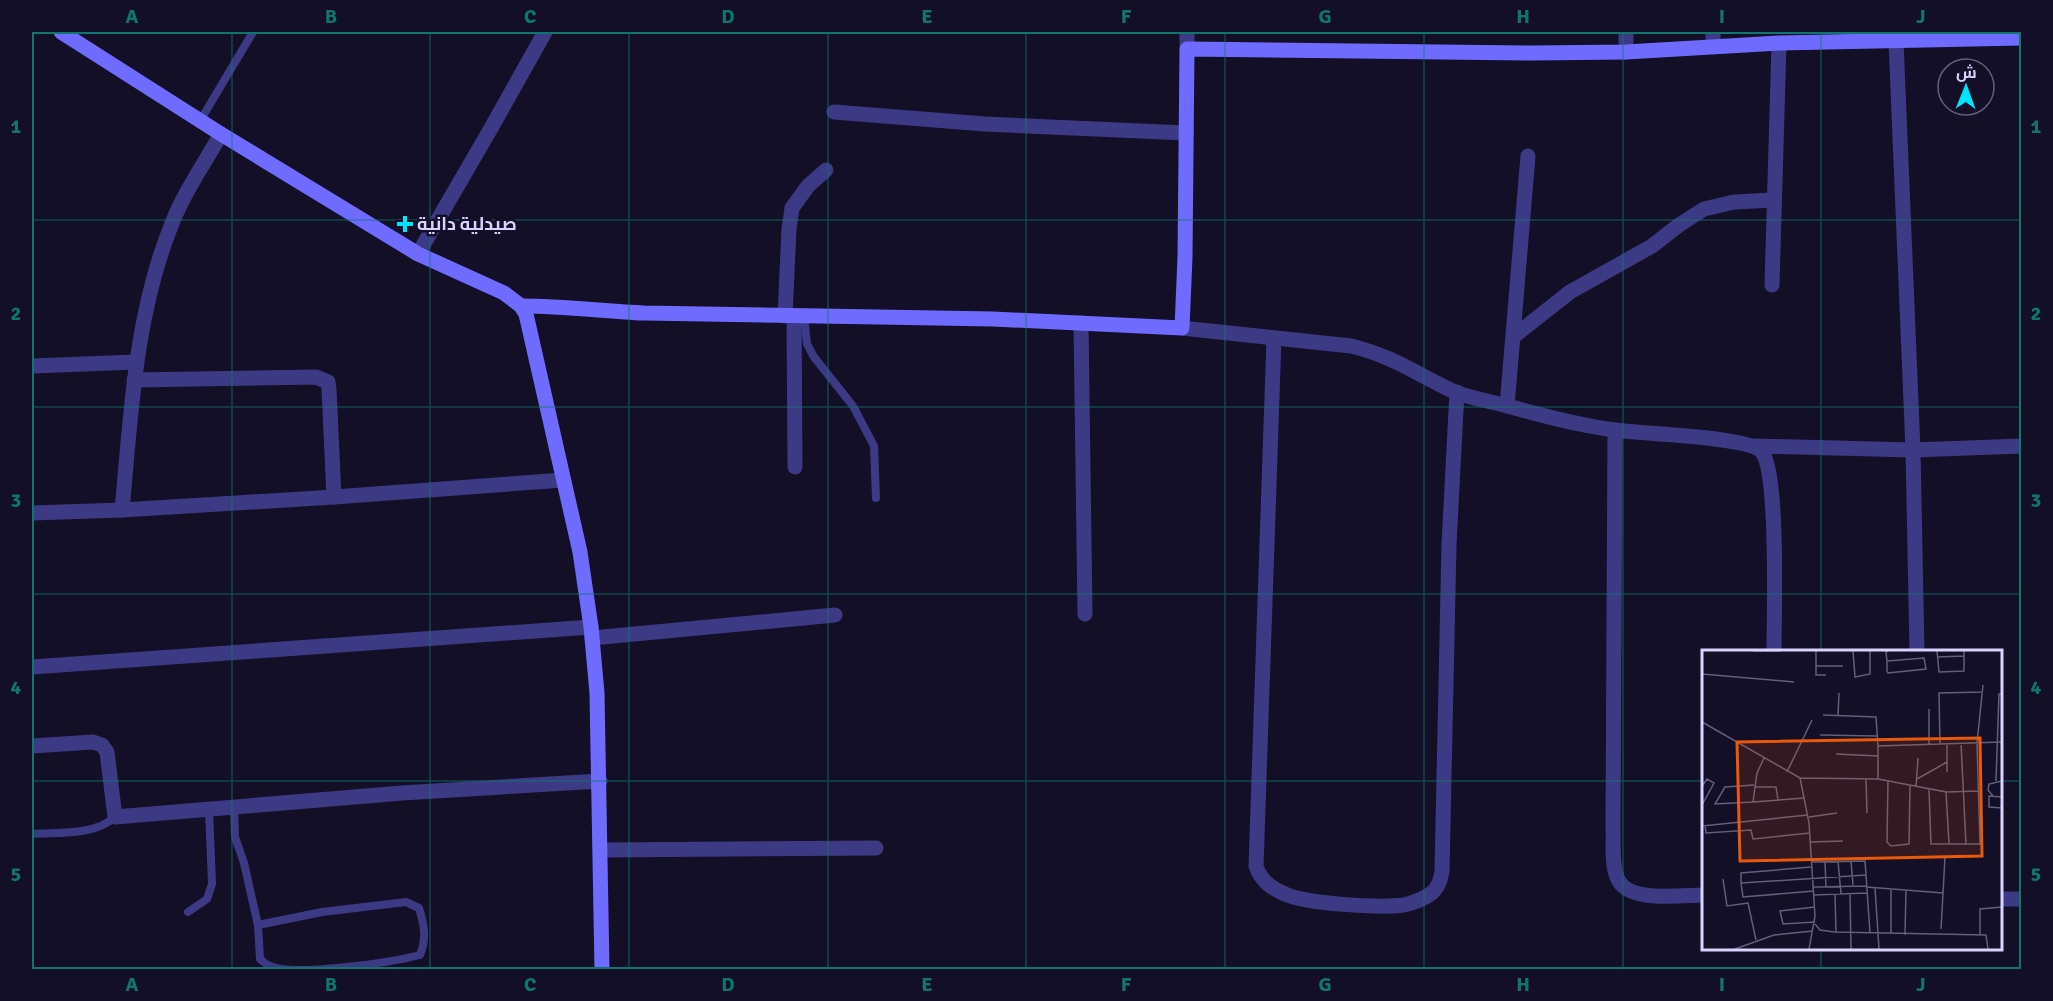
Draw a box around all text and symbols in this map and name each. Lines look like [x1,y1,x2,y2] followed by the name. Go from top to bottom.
[126,4,139,29] text: A
[325,4,337,29] text: B
[524,4,536,29] text: C
[721,4,735,29] text: D
[921,4,933,29] text: E
[1121,4,1132,29] text: F
[1318,4,1332,29] text: G
[1516,4,1530,29] text: H
[1719,4,1725,29] text: I
[1916,4,1926,29] text: J
[1936,57,1996,117] north arrow
[1956,63,1977,83] text: ش
[11,114,22,139] text: 1
[2031,114,2042,139] text: 1
[417,213,517,235] place label: صيدلية دانية
[398,217,412,231] marker: صيدلية دانية
[11,301,21,326] text: 2
[2031,301,2041,326] text: 2
[11,488,21,513] text: 3
[2031,488,2041,513] text: 3
[1702,650,2002,950] inset map
[11,675,22,700] text: 4
[2031,675,2042,700] text: 4
[11,862,21,887] text: 5
[2031,862,2041,887] text: 5
[126,972,139,997] text: A
[325,972,337,997] text: B
[524,972,536,997] text: C
[721,972,735,997] text: D
[921,972,933,997] text: E
[1121,972,1132,997] text: F
[1318,972,1332,997] text: G
[1516,972,1530,997] text: H
[1719,972,1725,997] text: I
[1916,972,1926,997] text: J

